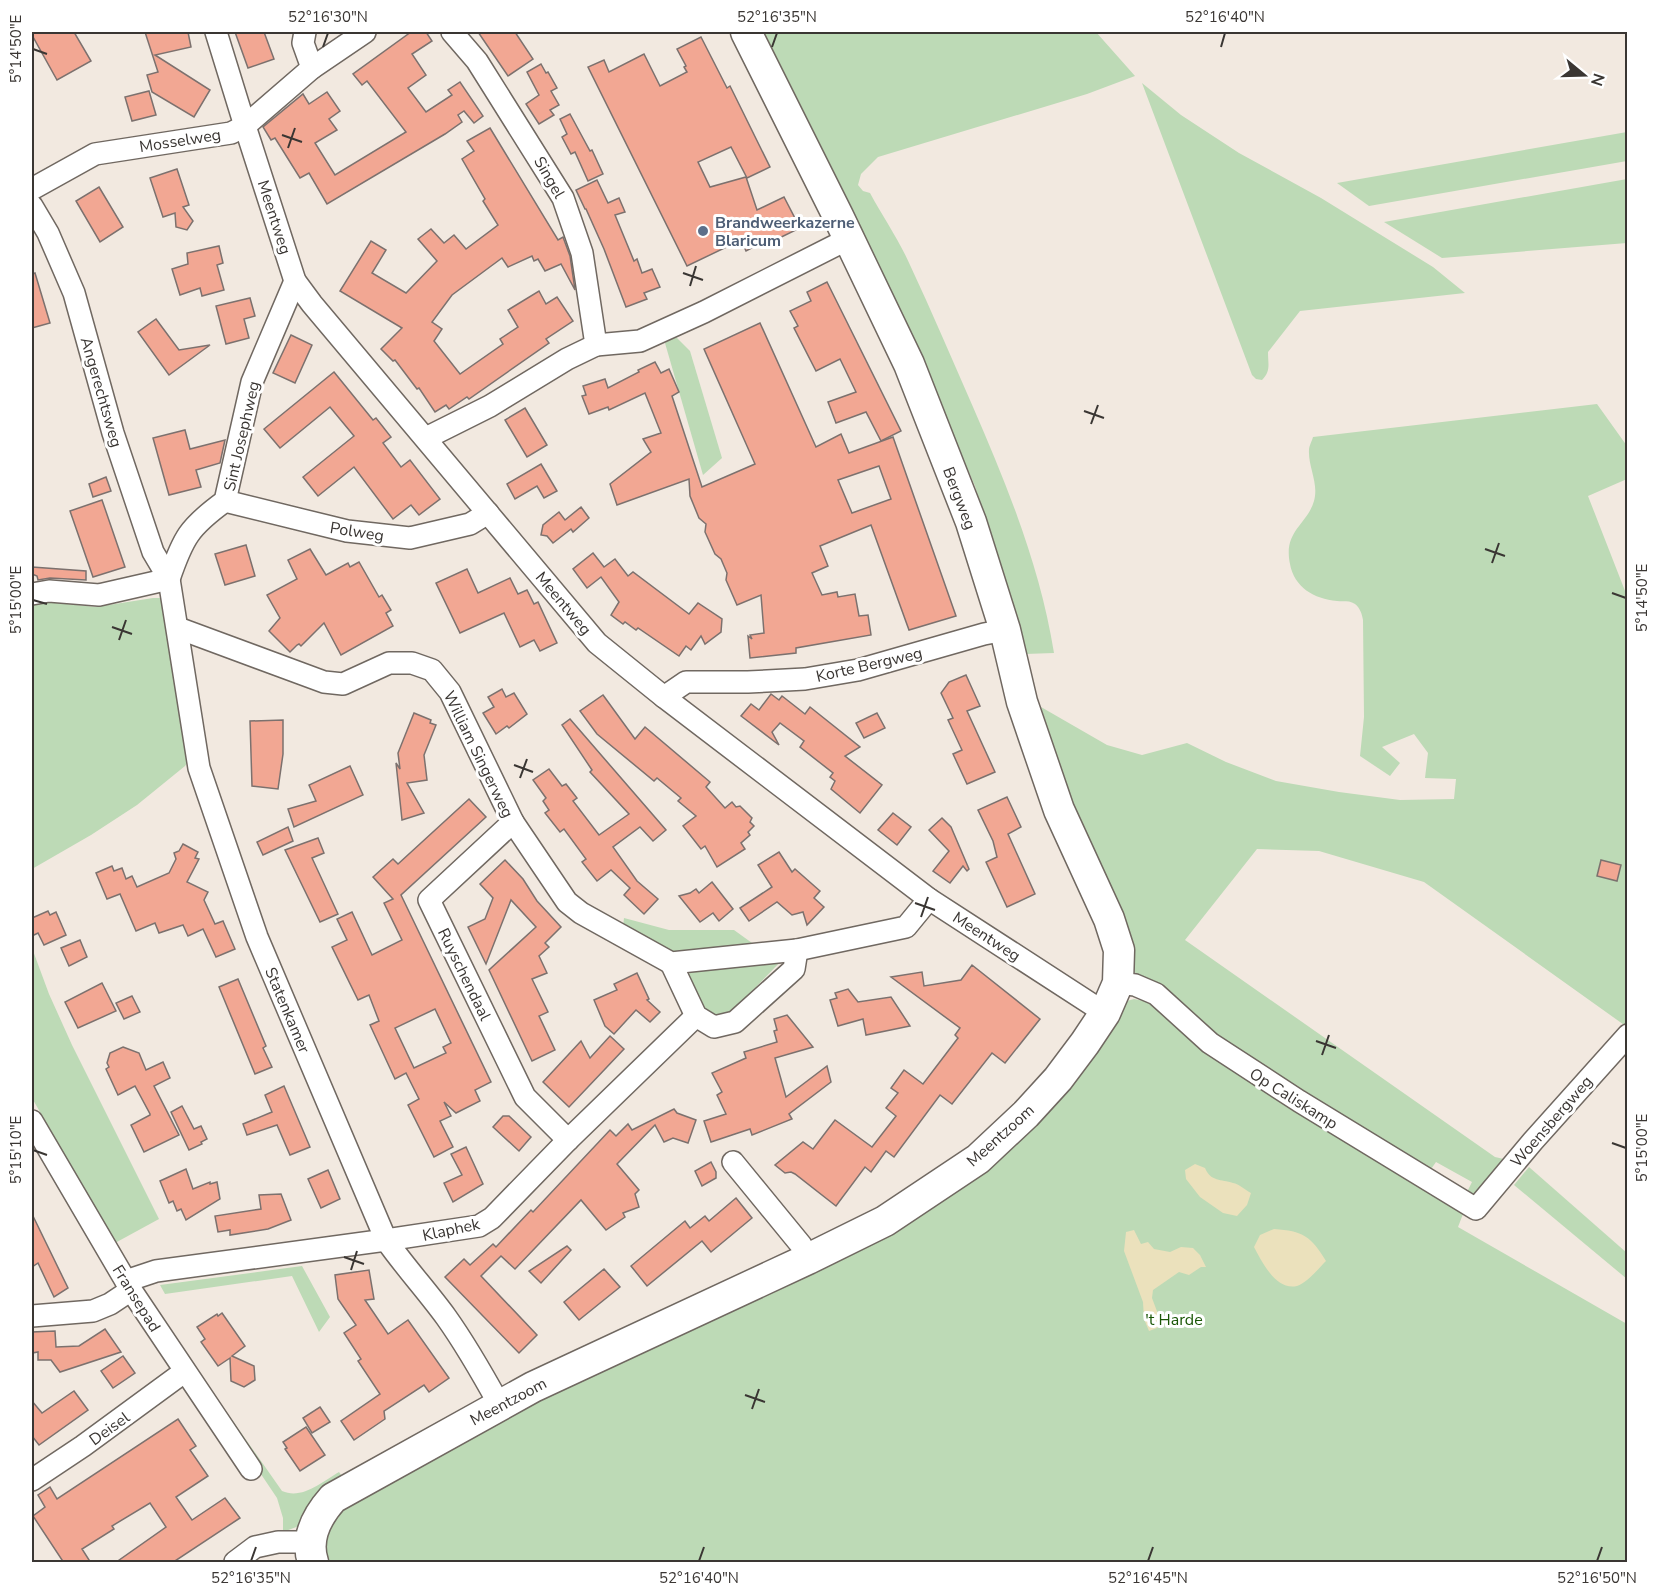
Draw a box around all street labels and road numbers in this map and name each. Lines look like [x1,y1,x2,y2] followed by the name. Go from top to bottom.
[138,124,223,158] street label: Mosselweg
[528,152,570,203] street label: Singel
[252,177,296,257] street label: Meentweg
[75,335,127,450] street label: Angerechtsweg
[219,379,265,493] street label: Sint Josephweg
[937,464,981,533] street label: Bergweg
[328,517,385,547] street label: Polweg
[530,567,596,640] street label: Meentweg
[814,642,925,688] street label: Korte Bergweg
[438,687,518,822] street label: William Singerweg
[948,907,1025,967] street label: Meentweg
[432,924,496,1025] street label: Ruyschendaal
[259,964,315,1057] street label: Statenkamer
[1245,1063,1342,1135] street label: Op Caliskamp
[1506,1071,1598,1172] street label: Woensbergweg
[962,1099,1039,1172] street label: Meentzoom
[420,1213,483,1247] street label: Klaphek
[107,1261,165,1336] street label: Fransepad
[466,1372,551,1431] street label: Meentzoom
[85,1407,134,1451] street label: Deisel

